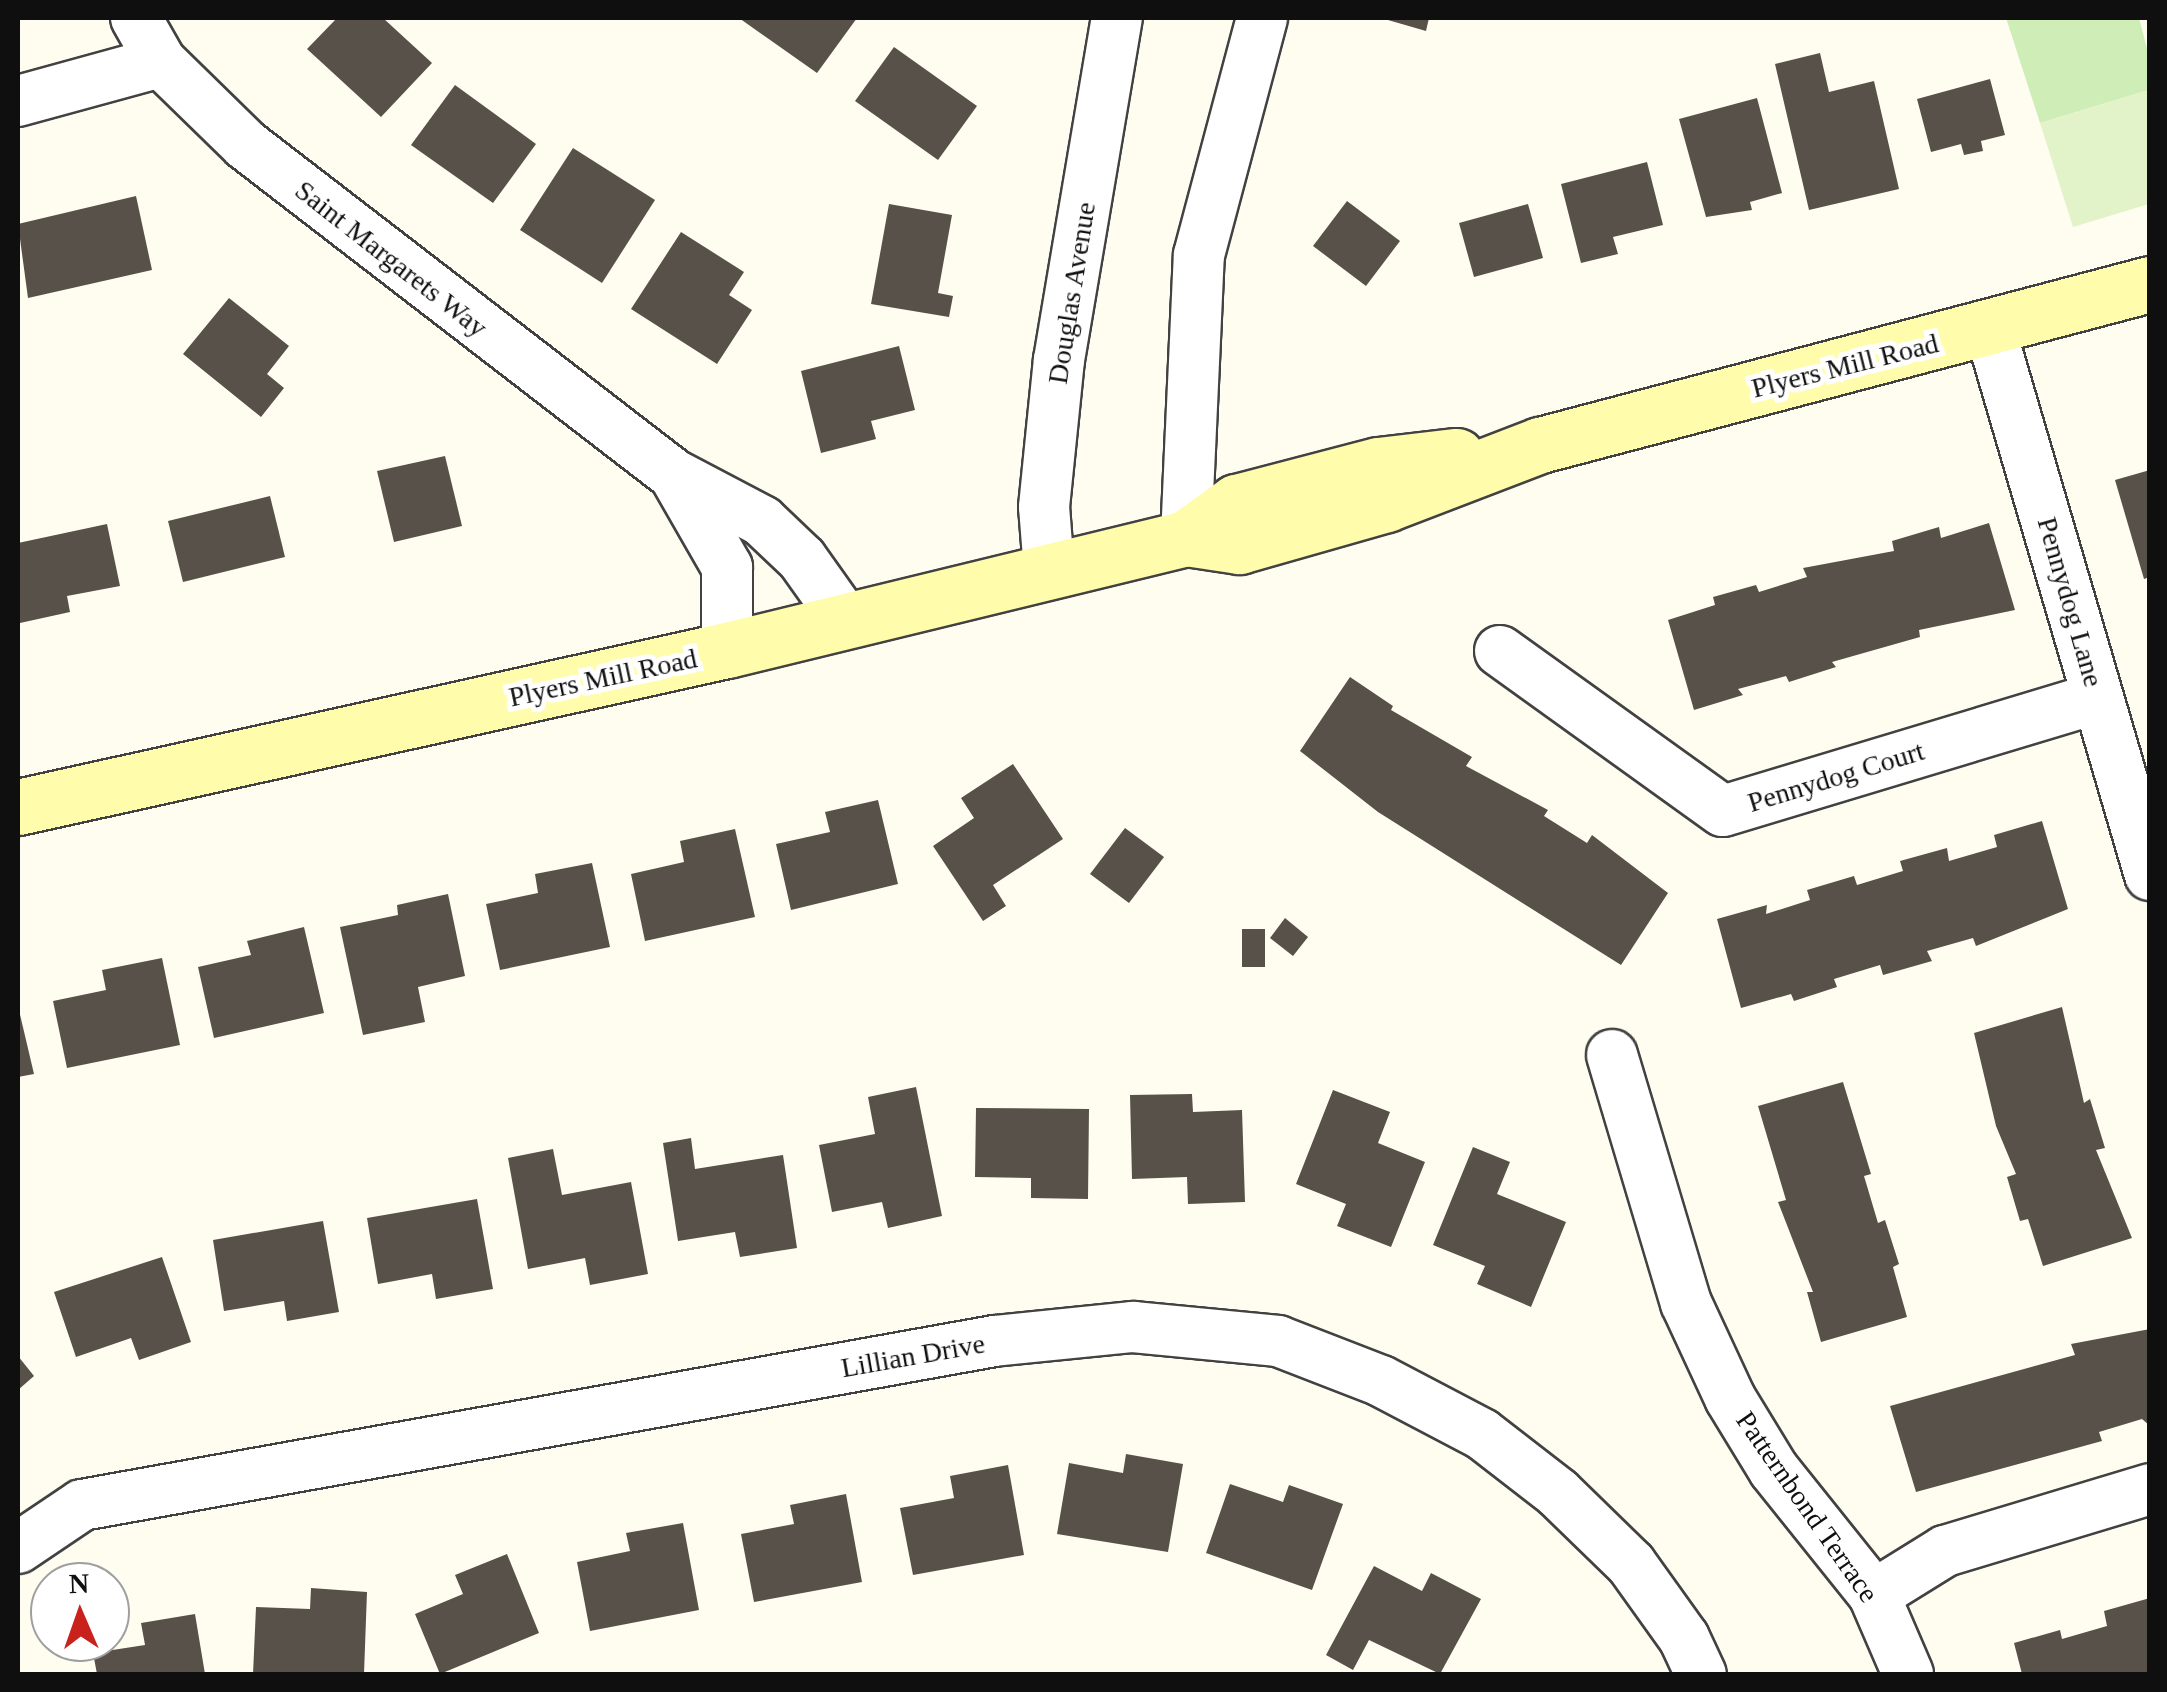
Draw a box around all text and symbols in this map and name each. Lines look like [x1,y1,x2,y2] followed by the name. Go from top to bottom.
[288,173,494,345] street label: Saint Margarets Way
[1041,199,1103,387] street label: Douglas Avenue
[1748,327,1942,405] street label: Plyers Mill Road
[2030,513,2110,691] street label: Pennydog Lane
[506,642,700,714] street label: Plyers Mill Road
[1744,734,1928,820] street label: Pennydog Court
[838,1327,988,1385] street label: Lillian Drive
[1728,1405,1886,1609] street label: Patternbond Terrace
[30,1562,130,1662] north arrow
[68,1568,90,1599] text: N

